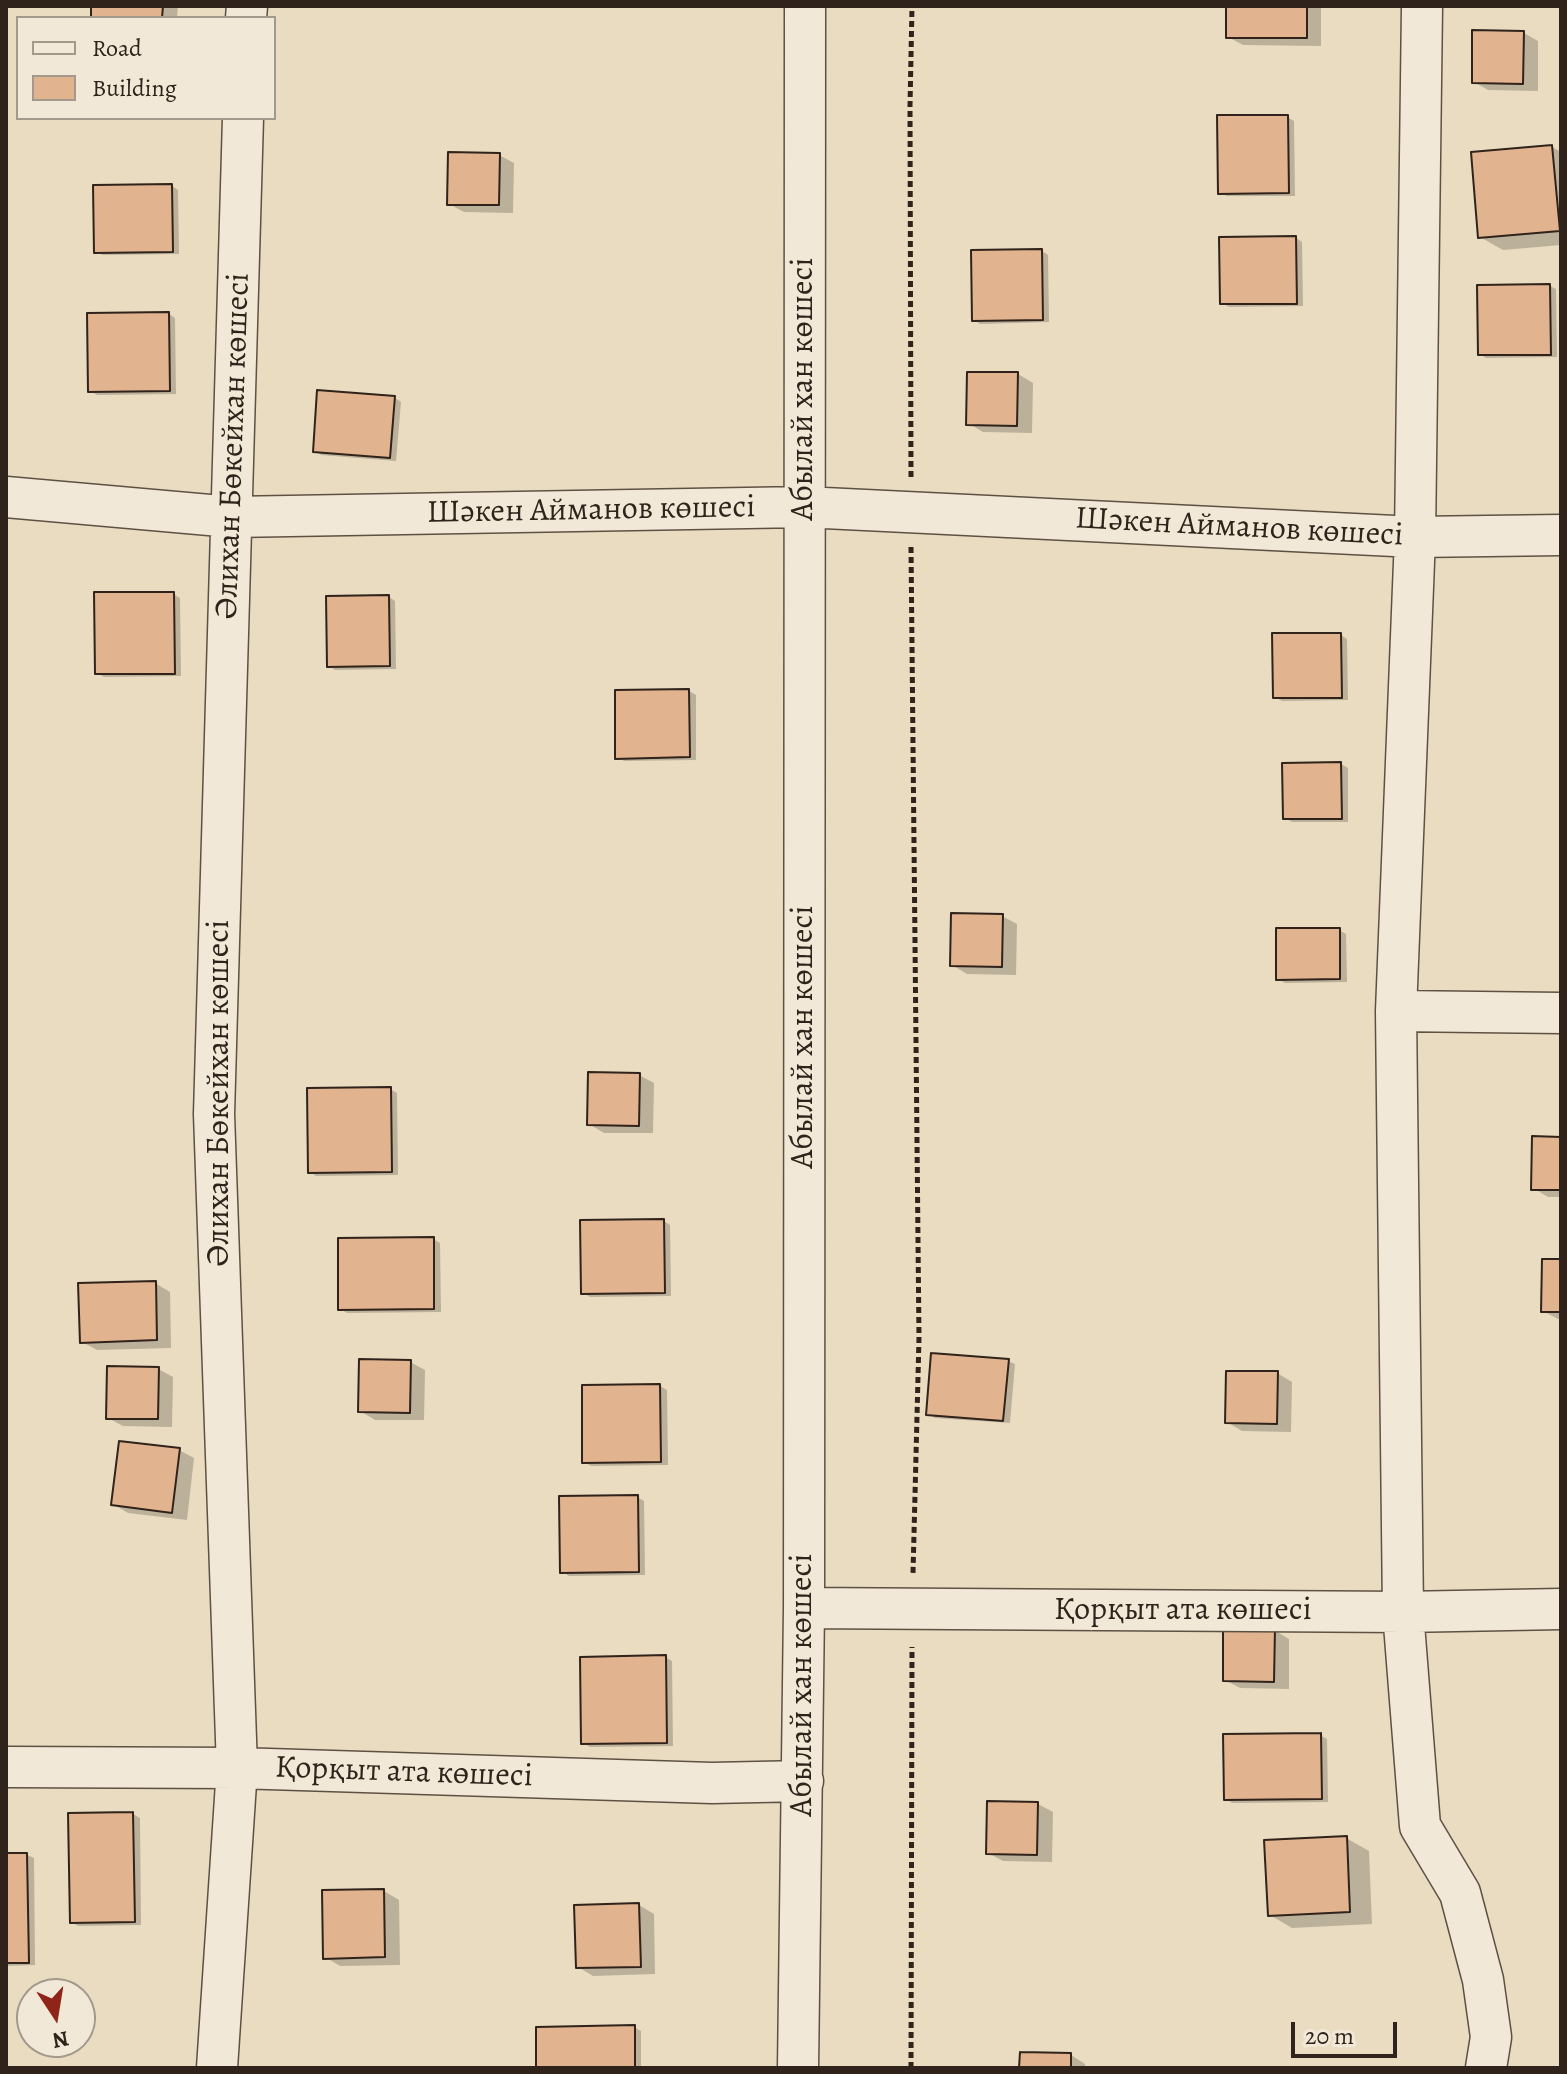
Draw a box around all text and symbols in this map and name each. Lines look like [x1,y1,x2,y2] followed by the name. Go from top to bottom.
[16,16,276,120] legend
[92,32,142,64] text: Road
[92,72,177,104] text: Building
[785,258,823,520] street label: Абылай хан көшесі
[209,272,259,620] street label: Әлихан Бөкейхан көшесі
[426,489,756,533] street label: Шәкен Айманов көшесі
[1074,500,1404,556] street label: Шәкен Айманов көшесі
[785,906,823,1168] street label: Абылай хан көшесі
[201,920,239,1266] street label: Әлихан Бөкейхан көшесі
[784,1554,822,1816] street label: Абылай хан көшесі
[1054,1592,1312,1630] street label: Қорқыт ата көшесі
[275,1749,533,1797] street label: Қорқыт ата көшесі
[16,1978,96,2058] north arrow
[1295,2006,1401,2056] scale bar
[1305,2020,1354,2052] text: 20 m
[50,2023,72,2056] text: N

